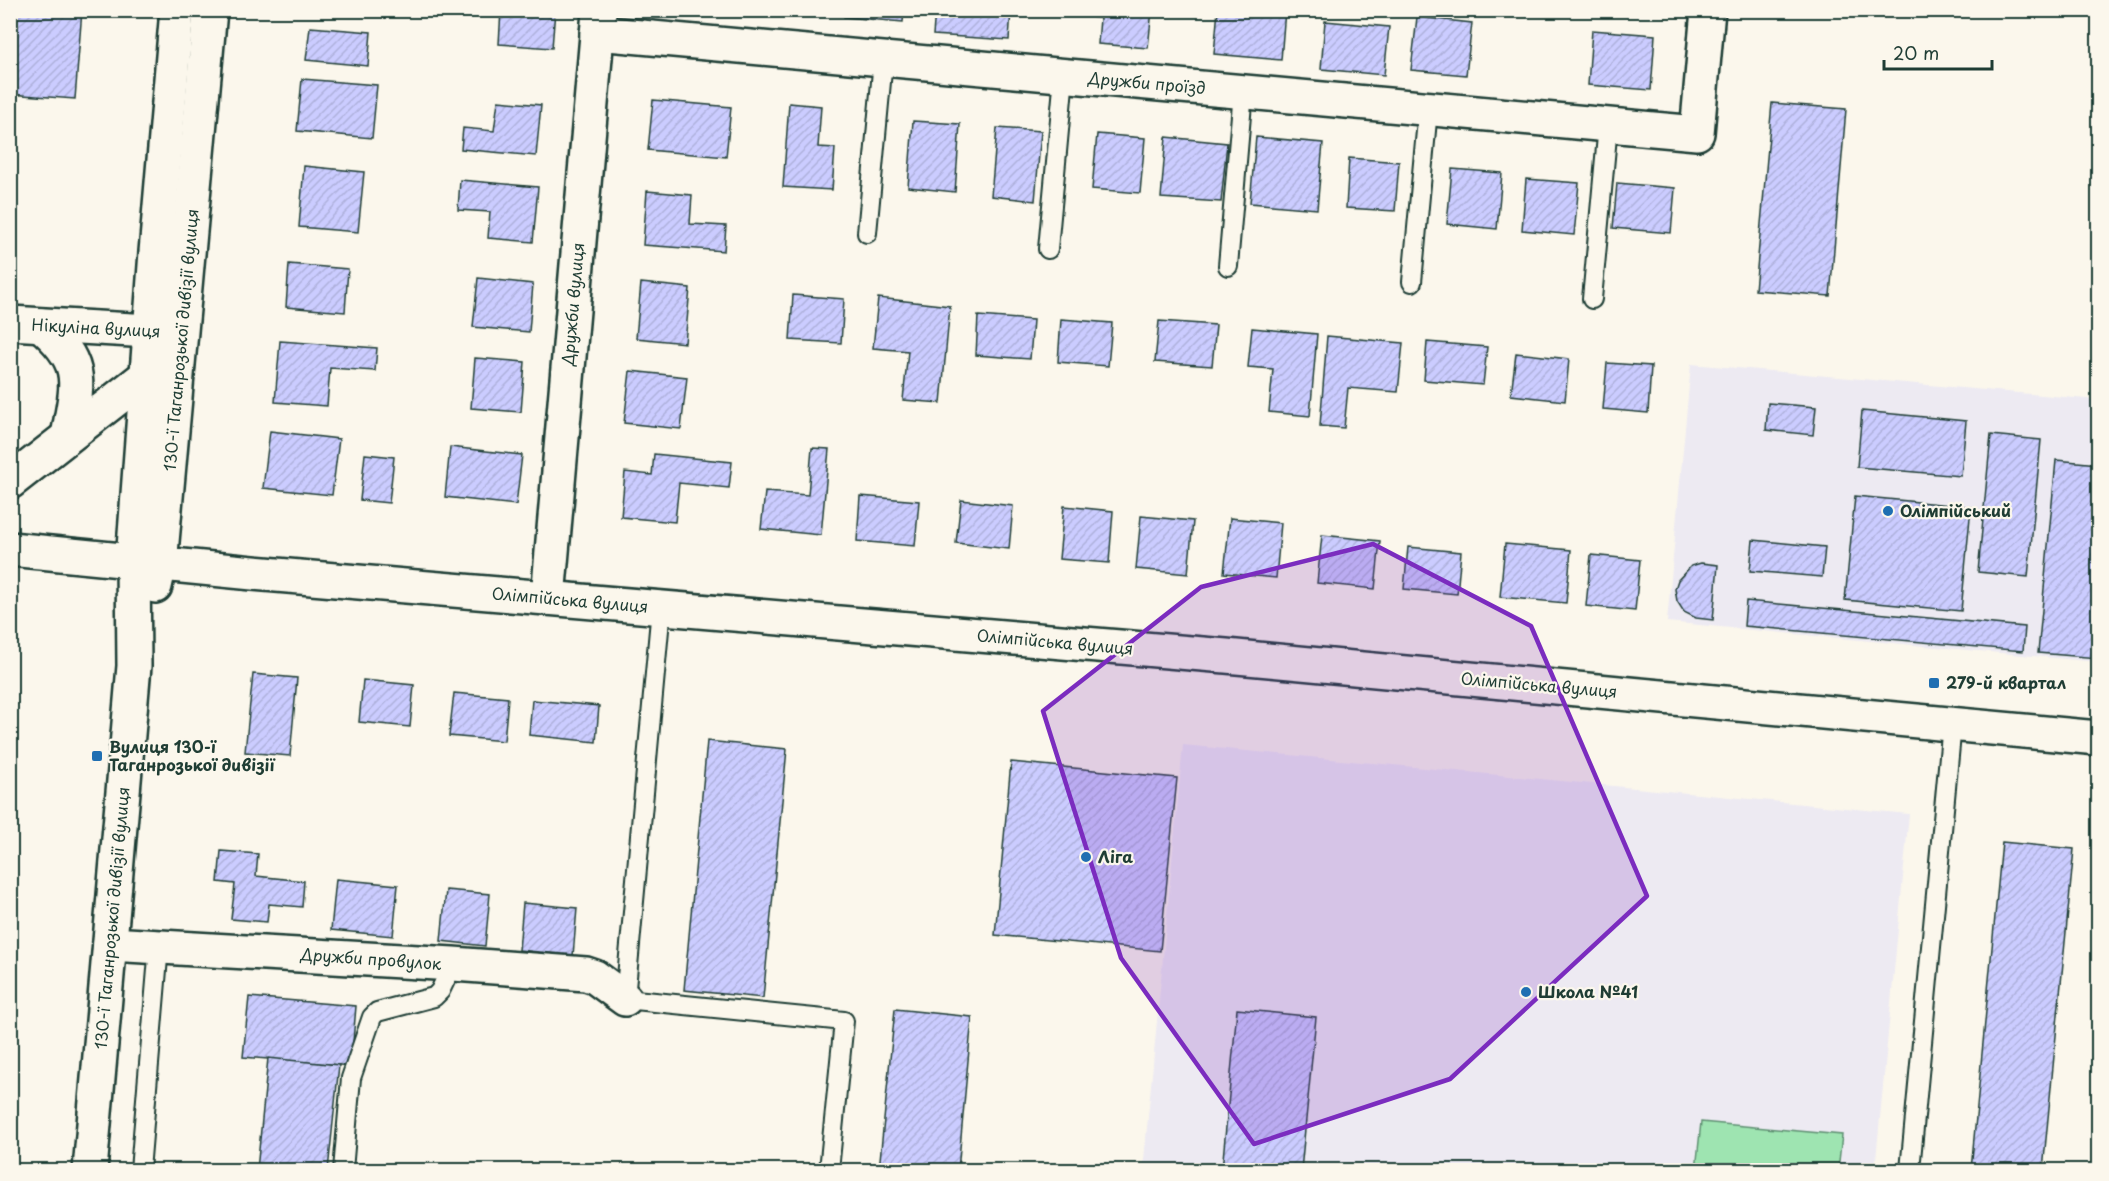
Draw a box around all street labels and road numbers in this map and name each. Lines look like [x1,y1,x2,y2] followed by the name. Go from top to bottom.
[1086,65,1207,99] street label: Дружби проїзд
[157,208,203,472] street label: 130-ї Таганрозької дивізії вулиця
[555,241,589,367] street label: Дружби вулиця
[31,312,161,342] street label: Нікуліна вулиця
[491,580,649,618] street label: Олімпійська вулиця
[976,622,1134,660] street label: Олімпійська вулиця
[1460,665,1618,703] street label: Олімпійська вулиця
[88,786,134,1050] street label: 130-ї Таганрозької дивізії вулиця
[299,941,443,975] street label: Дружби провулок

